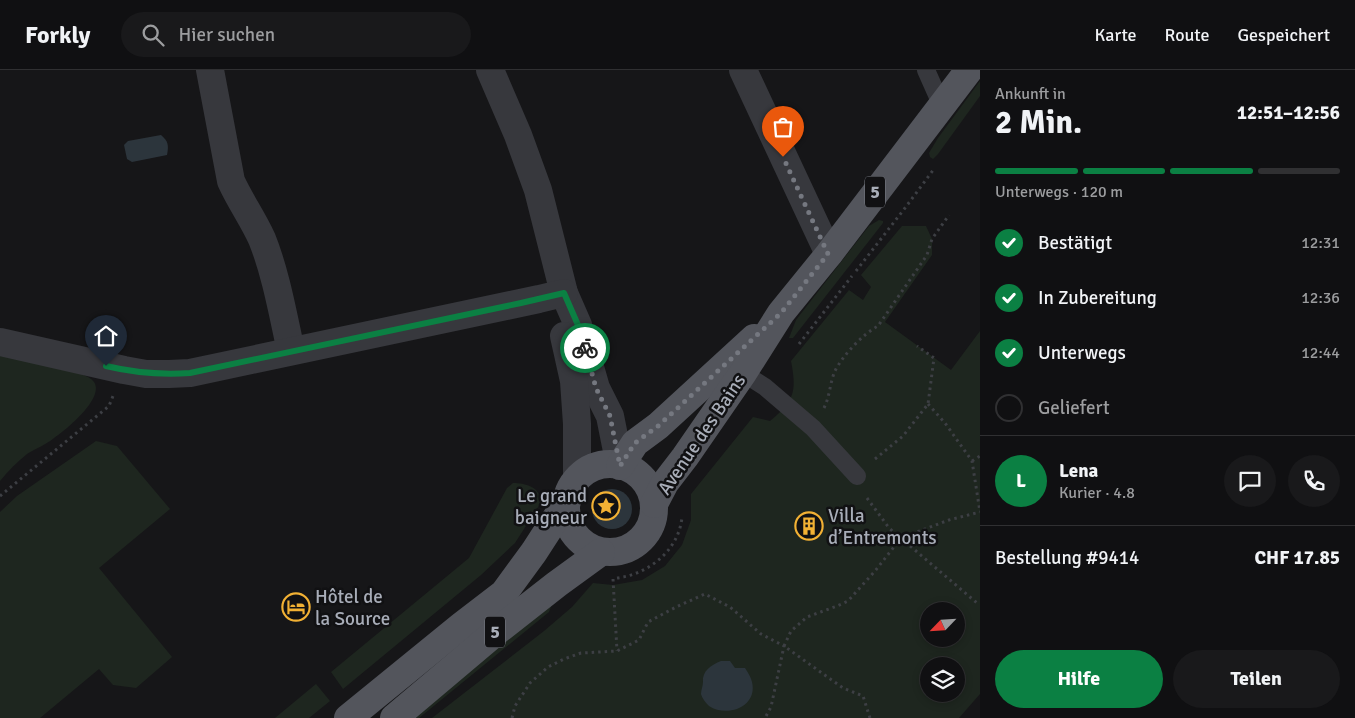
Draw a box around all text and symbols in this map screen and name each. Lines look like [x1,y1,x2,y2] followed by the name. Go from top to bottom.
[121,12,471,57] search box
[25,20,91,50] text: Forkly
[139,21,167,49] icon: search
[179,23,275,47] text: Hier suchen
[1095,24,1137,46] text: Karte
[1165,24,1210,46] text: Route
[1238,24,1330,46] text: Gespeichert
[995,84,1066,104] text: Ankunft in
[1237,101,1340,125] text: 12:51–12:56
[995,103,1082,142] text: 2 Min.
[762,106,804,157] pin
[769,113,797,141] icon: bag
[865,176,885,208] road number: 5
[995,182,1123,202] text: Unterwegs · 120 m
[995,229,1023,257] icon: check
[1038,231,1112,255] text: Bestätigt
[1301,233,1340,253] text: 12:31
[995,284,1023,312] icon: check
[1038,286,1157,310] text: In Zubereitung
[1301,288,1340,308] text: 12:36
[85,315,127,366] pin
[92,322,120,350] icon: home
[560,323,610,373] courier
[571,334,599,362] icon: bike
[995,339,1023,367] icon: check
[1038,341,1126,365] text: Unterwegs
[1301,343,1340,363] text: 12:44
[653,370,751,500] street label: Avenue des Bains
[1038,396,1110,420] text: Geliefert
[1224,455,1276,507] button: chat
[1288,455,1340,507] button: phone
[1059,459,1098,483] text: Lena
[1016,469,1026,493] text: L
[1059,483,1135,503] text: Kurier · 4.8
[515,484,587,530] place label: Le grand baigneur
[591,491,621,521] place icon: Le grand baigneur
[828,504,937,550] place label: Villa d’Entremonts
[794,511,824,541] building icon: Villa d’Entremonts
[995,546,1139,570] text: Bestellung #9414
[1255,546,1340,570] text: CHF 17.85
[315,585,390,631] place label: Hôtel de la Source
[281,592,311,622] hotel icon: Hôtel de la Source
[920,602,965,648] north arrow
[920,602,965,702] map controls
[485,616,505,648] road number: 5
[995,650,1163,708] button: Hilfe
[1173,650,1340,708] button: Teilen
[920,657,965,702] button: layers

